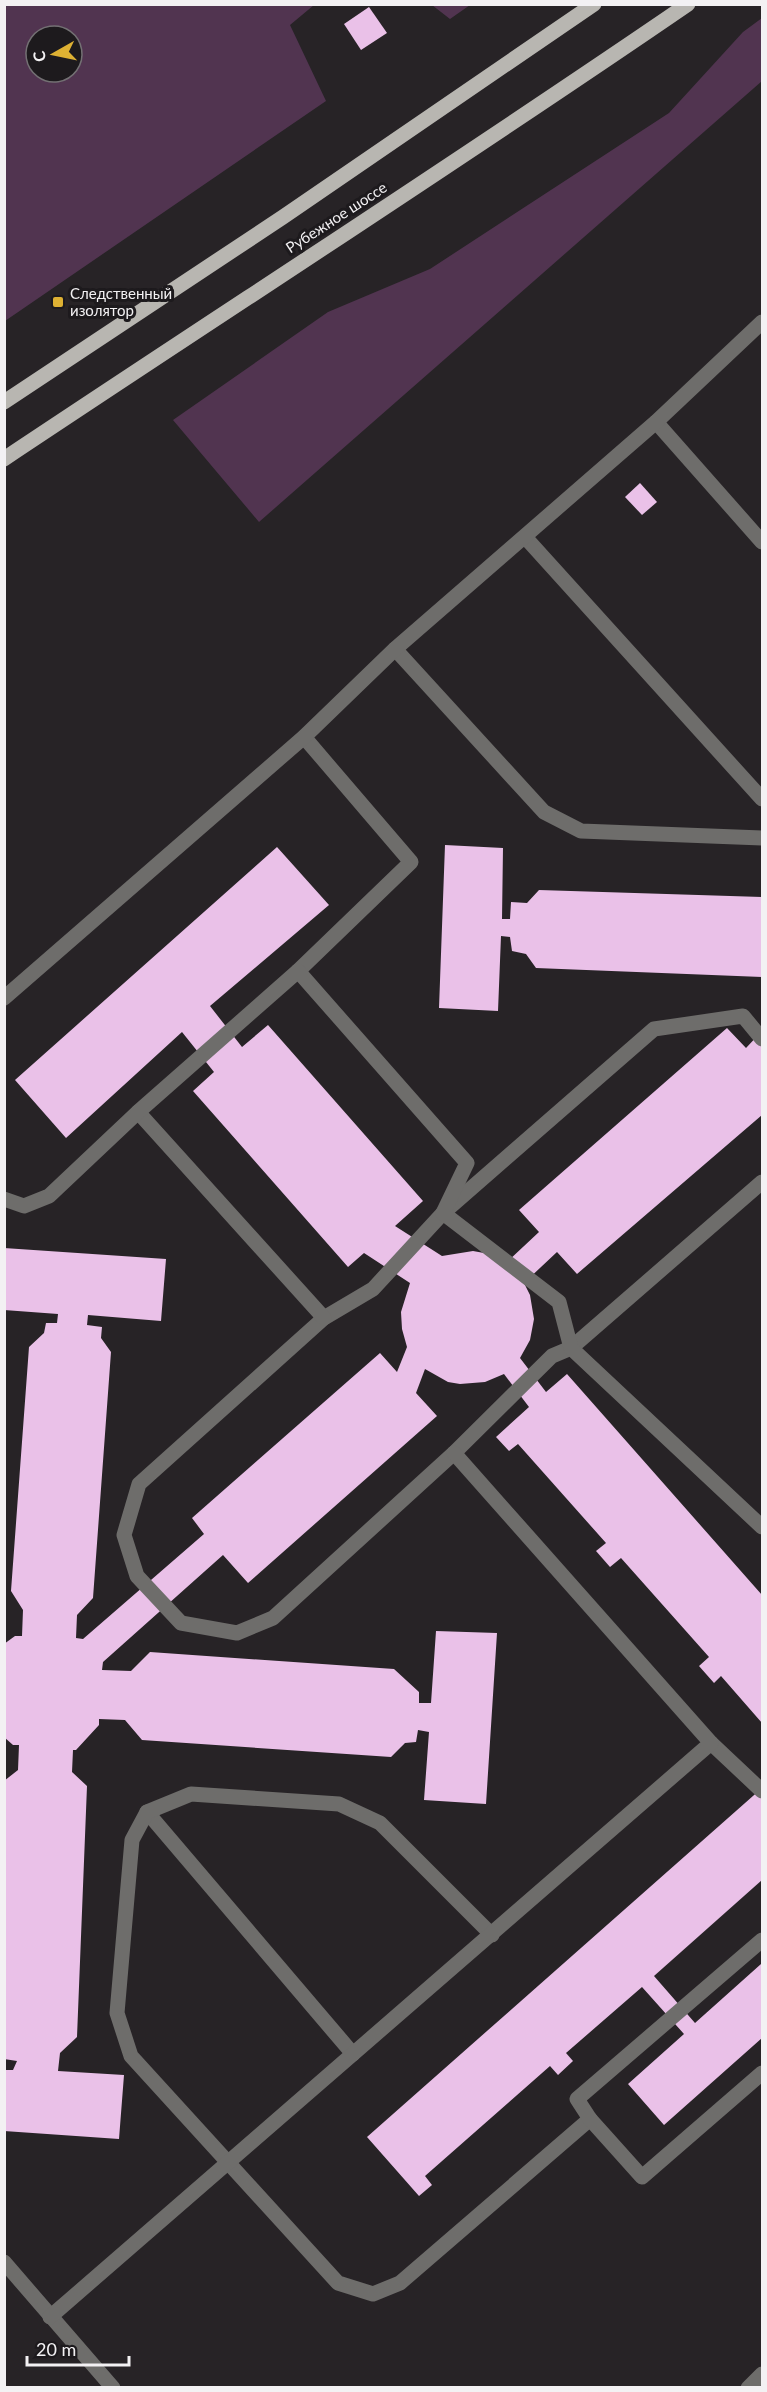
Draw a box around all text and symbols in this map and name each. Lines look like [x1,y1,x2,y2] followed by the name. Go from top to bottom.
[24,24,84,84] north arrow
[28,49,49,63] text: С
[282,178,390,256] street label: Рубежное шоссе
[70,284,172,319] place label: Следственный изолятор
[51,295,65,309] marker: Следственный изолятор
[27,2329,129,2367] scale bar
[36,2338,76,2360] text: 20 m

